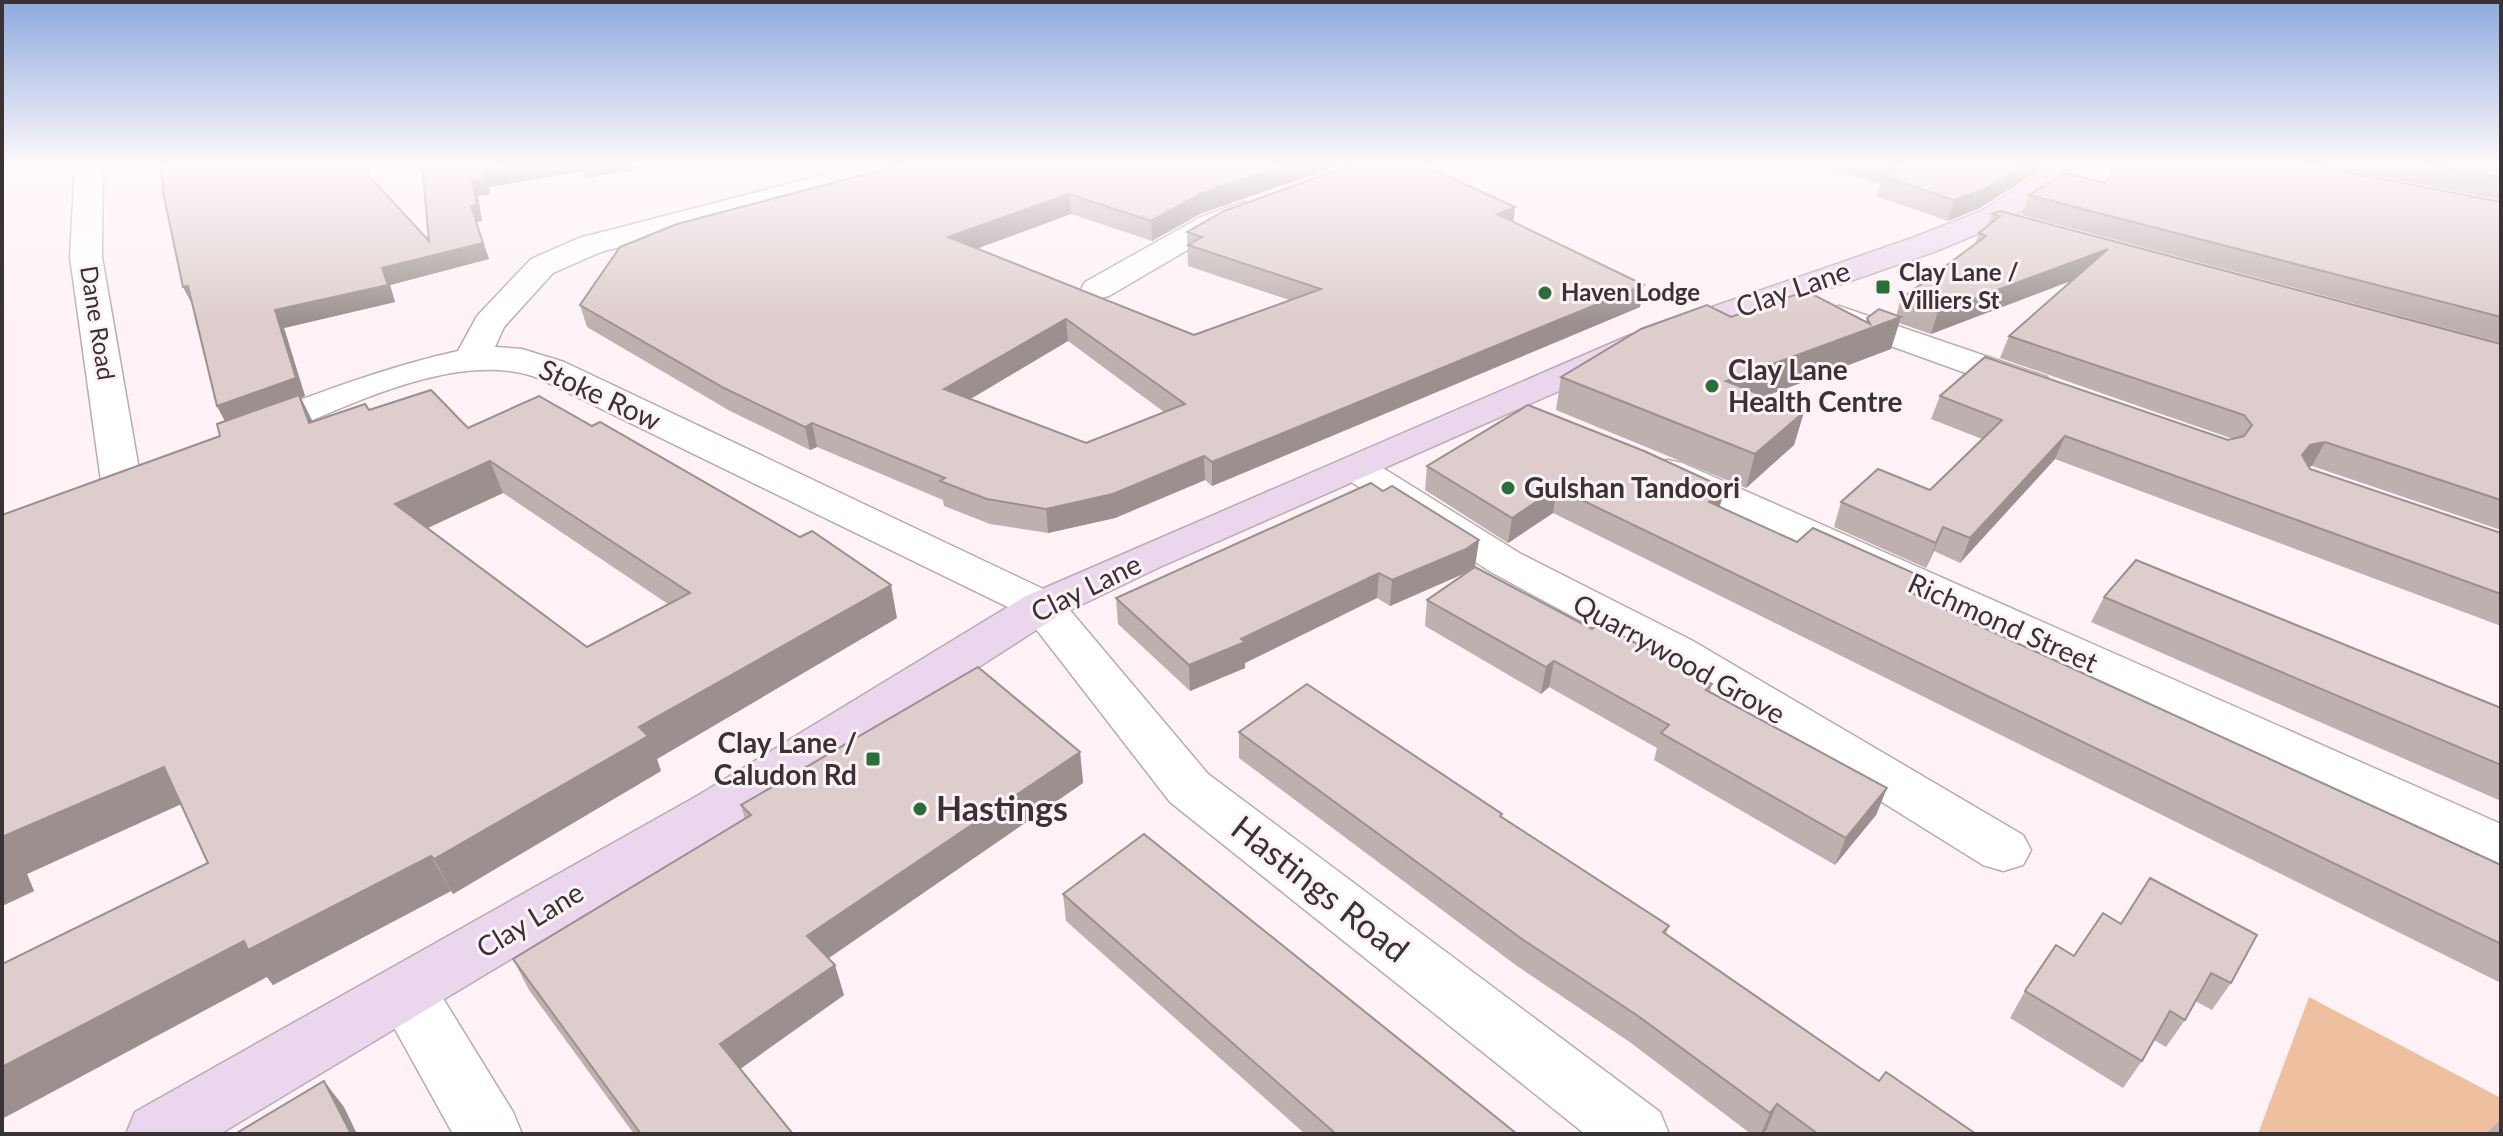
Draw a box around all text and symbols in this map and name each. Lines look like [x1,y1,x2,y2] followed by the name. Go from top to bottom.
[1731,253,1854,323] street label: Clay Lane
[1898,257,2019,314] place label: Clay Lane / Villiers St
[75,264,122,382] street label: Dane Road
[1561,277,1700,306] place label: Haven Lodge
[1874,278,1892,296] marker: Clay Lane / Villiers St
[1536,284,1554,302] marker: Haven Lodge
[534,351,667,437] street label: Stoke Row
[1728,352,1903,418] place label: Clay Lane Health Centre
[1703,377,1721,395] marker: Clay Lane Health Centre
[1524,470,1740,504] place label: Gulshan Tandoori
[1499,479,1517,497] marker: Gulshan Tandoori
[1025,546,1146,628] street label: Clay Lane
[1903,565,2104,679] street label: Richmond Street
[1568,586,1791,730] street label: Quarrywood Grove
[714,725,857,791] place label: Clay Lane / Caludon Rd
[864,750,882,768] marker: Clay Lane / Caludon Rd
[936,787,1068,828] place label: Hastings
[911,800,929,818] marker: Hastings
[1224,806,1418,970] street label: Hastings Road
[470,874,589,964] street label: Clay Lane

